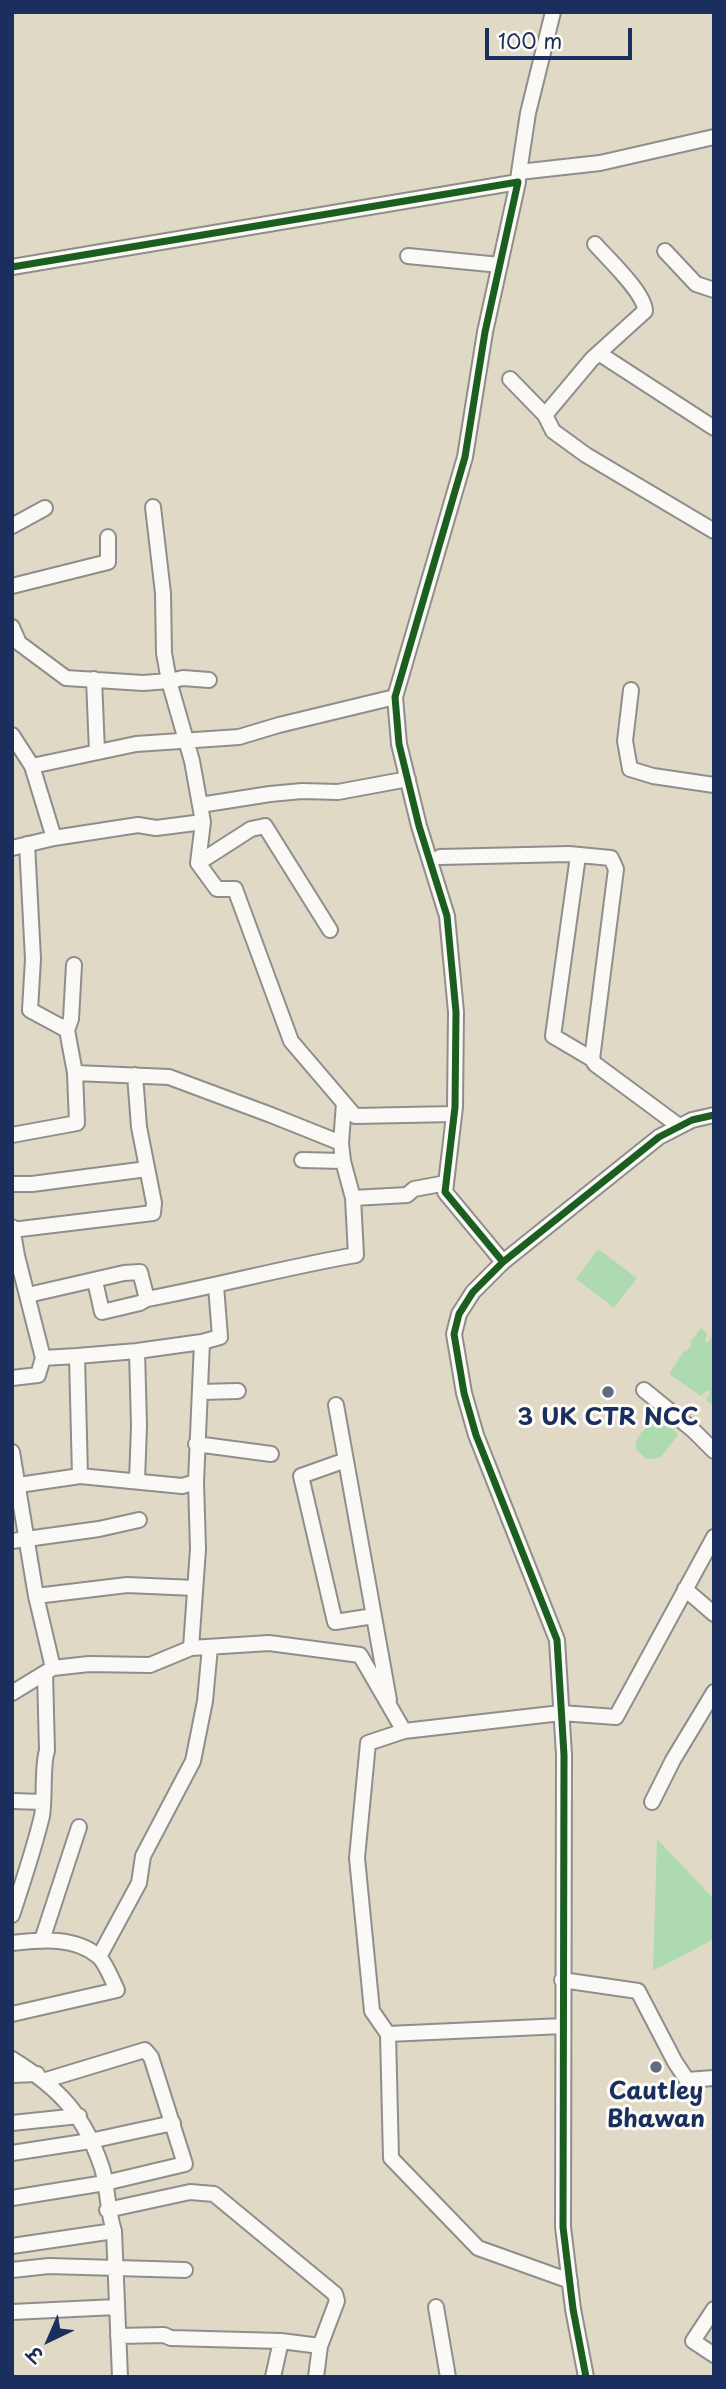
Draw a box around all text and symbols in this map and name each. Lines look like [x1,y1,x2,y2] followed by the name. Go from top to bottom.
[488,14,635,58] scale bar
[498,24,562,56] text: 100 m
[600,1384,616,1400] marker: 3 UK CTR NCC
[518,1404,698,1432] place label: 3 UK CTR NCC
[648,2059,664,2075] marker: Cautley Bhawan
[607,2078,705,2134] place label: Cautley Bhawan
[14,2305,84,2375] north arrow
[20,2341,49,2370] text: उ

